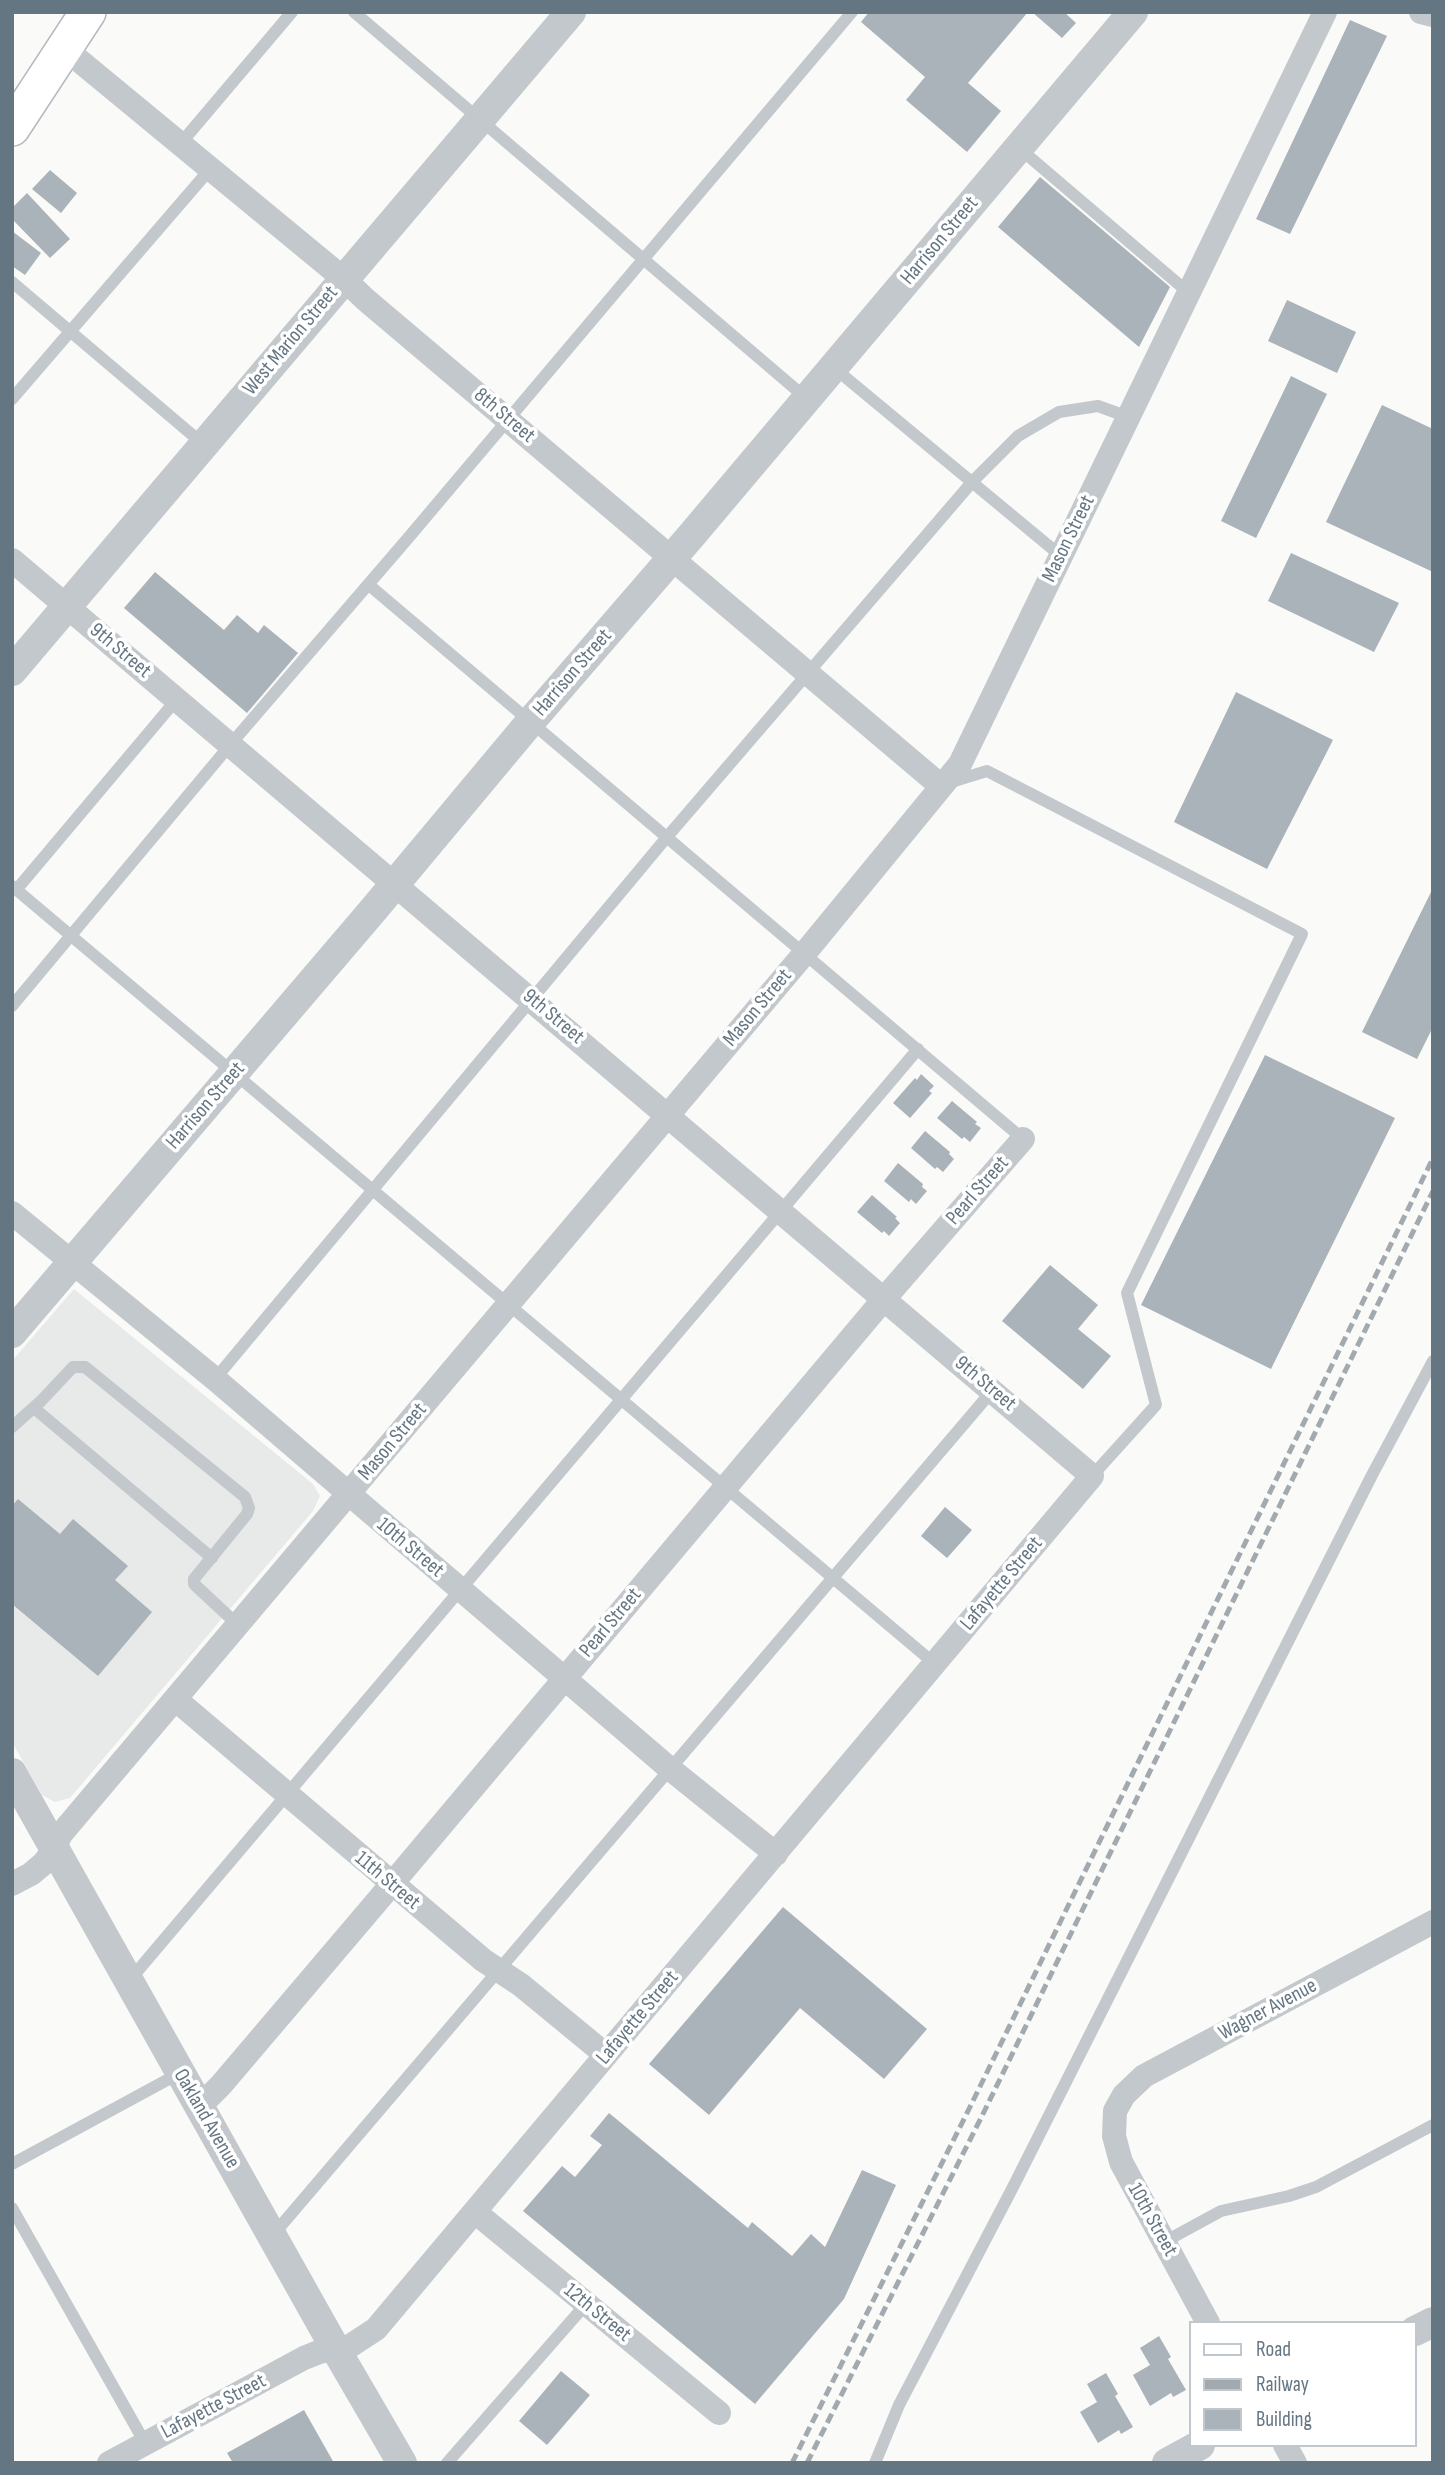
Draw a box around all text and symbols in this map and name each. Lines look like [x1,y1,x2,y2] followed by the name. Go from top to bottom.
[896,192,984,290] street label: Harrison Street
[238,281,344,401] street label: West Marion Street
[468,383,540,449] street label: 8th Street
[1037,491,1101,587] street label: Mason Street
[84,618,156,684] street label: 9th Street
[528,624,618,722] street label: Harrison Street
[718,964,798,1052] street label: Mason Street
[517,984,589,1050] street label: 9th Street
[161,1057,251,1155] street label: Harrison Street
[941,1151,1015,1231] street label: Pearl Street
[949,1351,1021,1417] street label: 9th Street
[353,1398,433,1486] street label: Mason Street
[371,1513,449,1583] street label: 10th Street
[955,1532,1049,1636] street label: Lafayette Street
[575,1583,647,1663] street label: Pearl Street
[349,1846,425,1916] street label: 11th Street
[591,1966,685,2070] street label: Lafayette Street
[1215,1974,1321,2046] street label: Wagner Avenue
[167,2065,245,2173] street label: Oakland Avenue
[1122,2179,1182,2261] street label: 10th Street
[558,2278,636,2348] street label: 12th Street
[1190,2321,1417,2447] legend
[1256,2337,1291,2362] text: Road
[157,2369,271,2445] street label: Lafayette Street
[1256,2372,1309,2397] text: Railway
[1256,2407,1312,2432] text: Building

